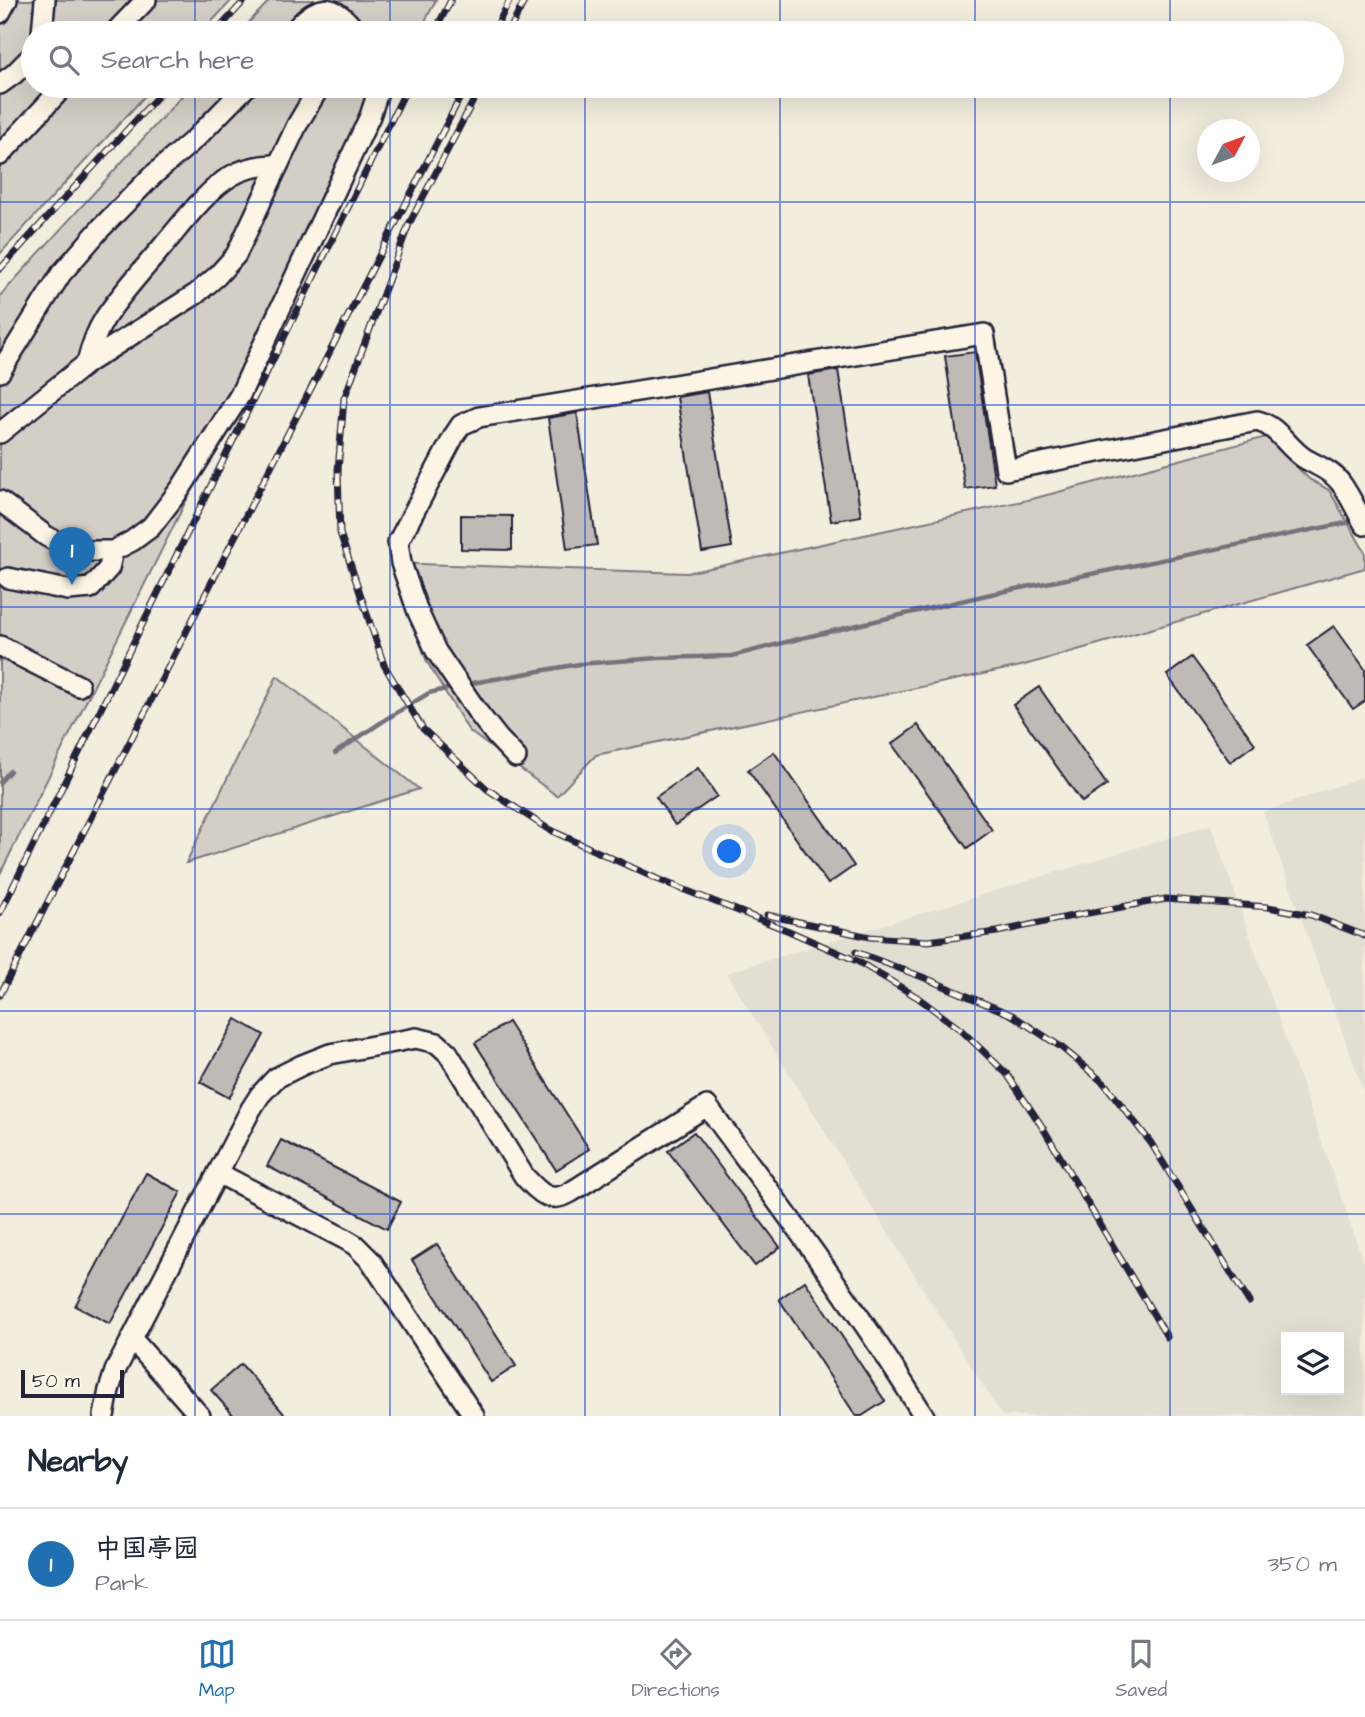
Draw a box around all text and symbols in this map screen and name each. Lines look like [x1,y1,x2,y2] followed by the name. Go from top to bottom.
[21,21,1344,98] search box
[45,41,83,79] icon: search
[101,42,254,78] text: Search here
[1197,119,1260,182] north arrow
[49,527,95,585] pin: 1
[712,834,746,868] your location
[1281,1332,1344,1395] map controls
[1281,1332,1344,1395] button: layers
[21,1367,124,1399] scale bar
[32,1368,80,1395] text: 50 m
[28,1441,128,1483] text: Nearby
[95,1531,199,1567] text: 中国亭园
[50,1548,52,1580] text: 1
[1267,1548,1337,1580] text: 350 m
[95,1567,148,1599] text: Park
[198,1635,236,1704] tab: Map
[631,1635,720,1704] tab: Directions
[1115,1635,1167,1704] tab: Saved

